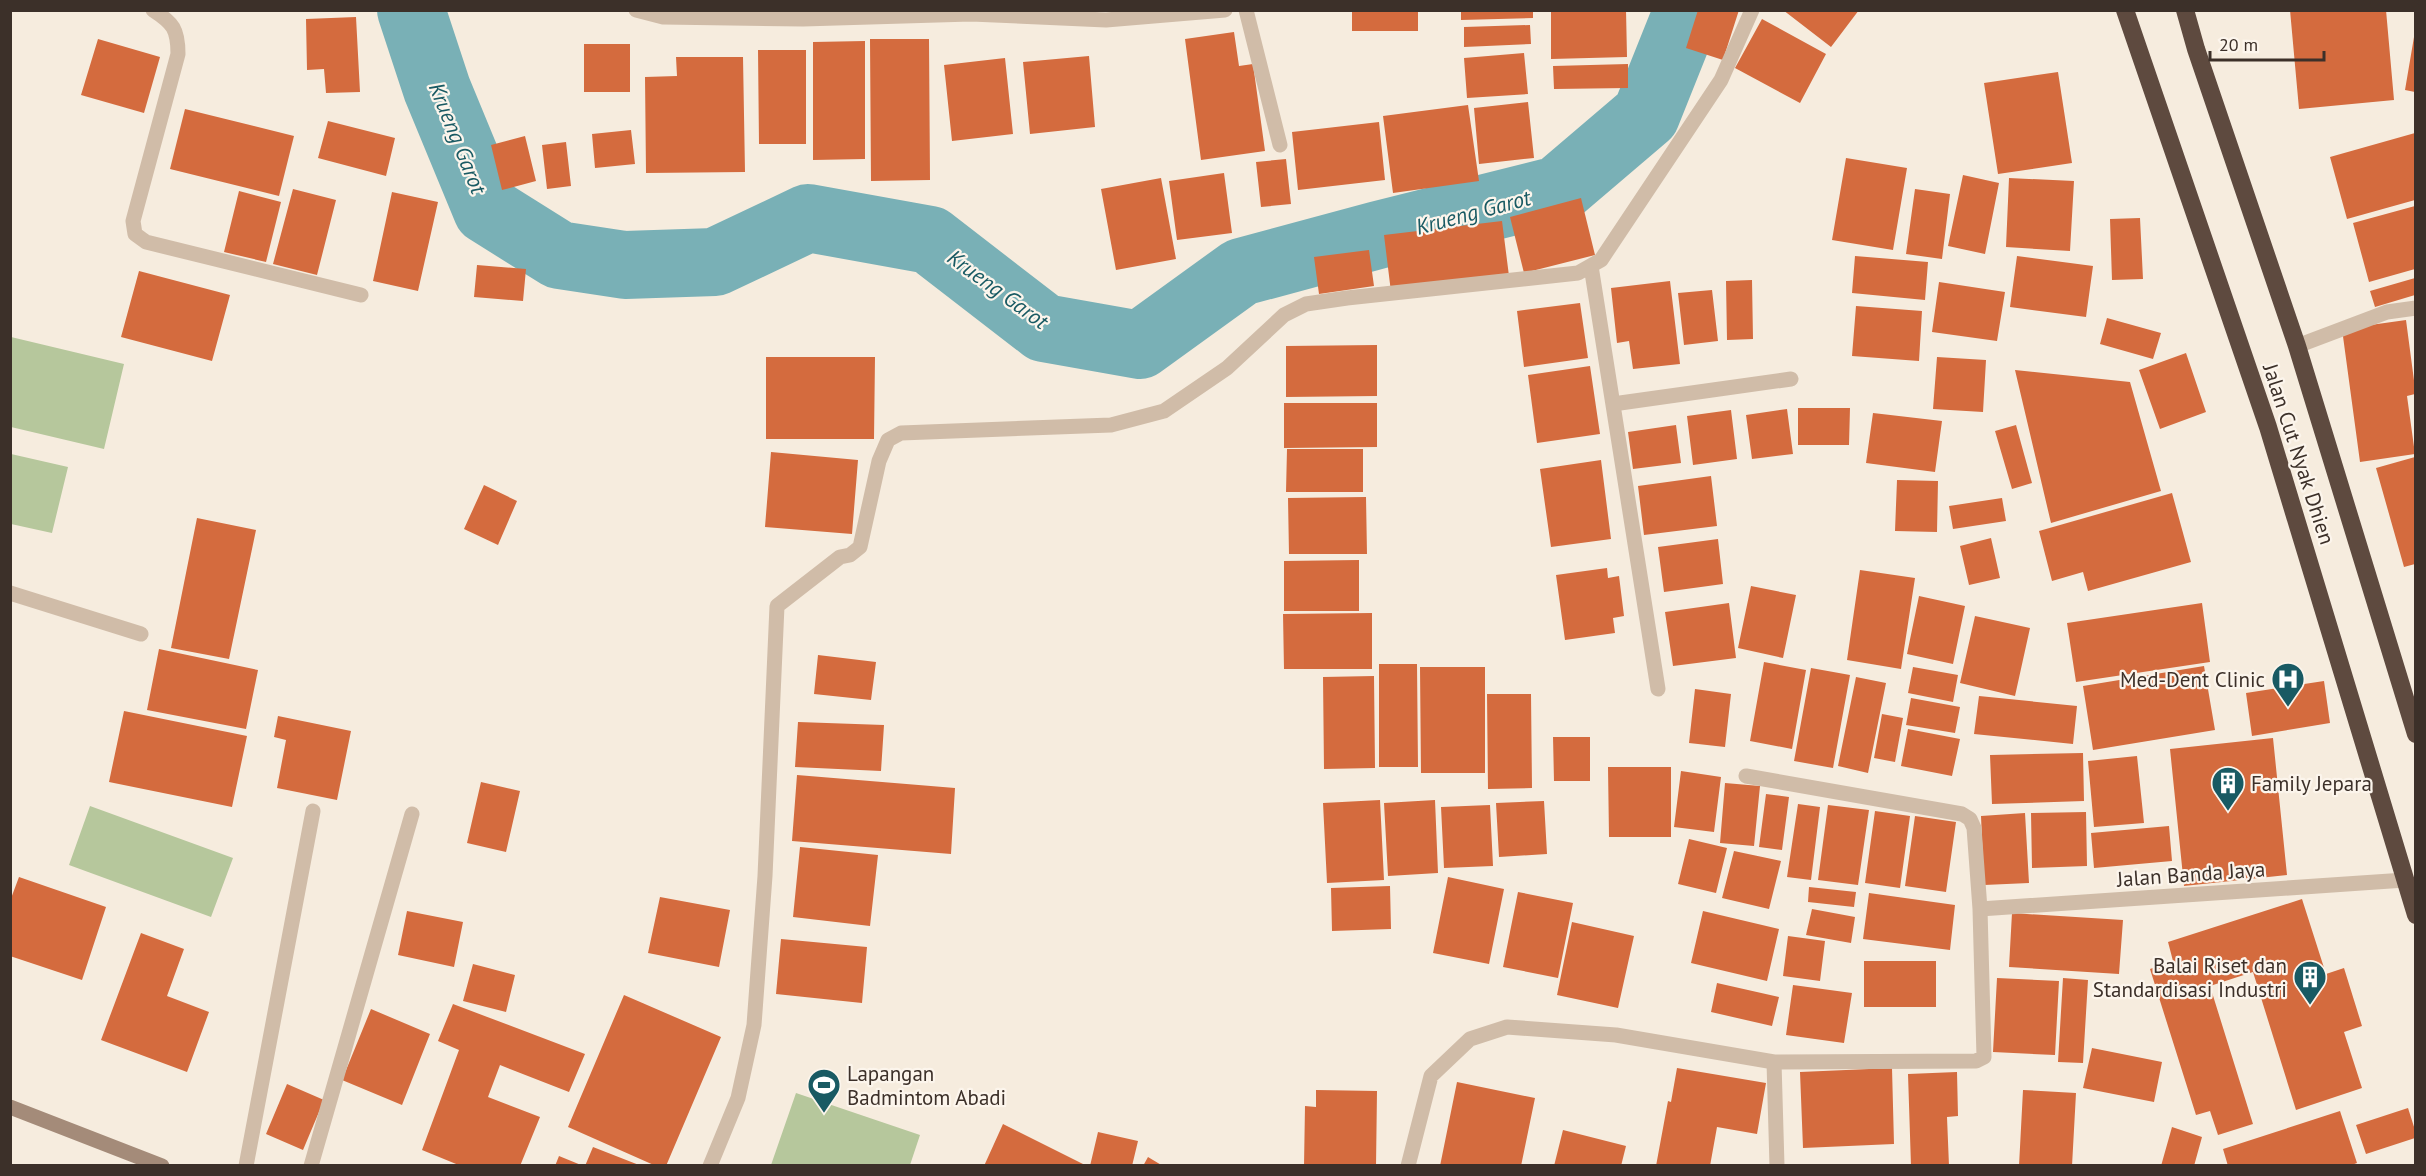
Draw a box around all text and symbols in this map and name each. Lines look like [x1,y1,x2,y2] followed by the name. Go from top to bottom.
[2210,24,2324,62] scale bar
[2219,33,2258,56] text: 20 m
[423,78,493,199] water label: Krueng Garot
[1412,183,1535,241] water label: Krueng Garot
[942,243,1055,336] water label: Krueng Garot
[2257,359,2341,548] street label: Jalan Cut Nyak Dhien
[2270,661,2306,708] hospital icon: Med-Dent Clinic
[2120,666,2265,693] place label: Med-Dent Clinic
[2210,765,2246,812] building icon: Family Jepara
[2251,770,2372,797] place label: Family Jepara
[2115,855,2266,893] street label: Jalan Banda Jaya
[2093,952,2287,1003] place label: Balai Riset dan Standardisasi Industri
[2292,959,2328,1006] building icon: Balai Riset dan Standardisasi Industri
[847,1060,1006,1111] place label: Lapangan Badmintom Abadi
[806,1067,842,1114] sports icon: Lapangan Badmintom Abadi

